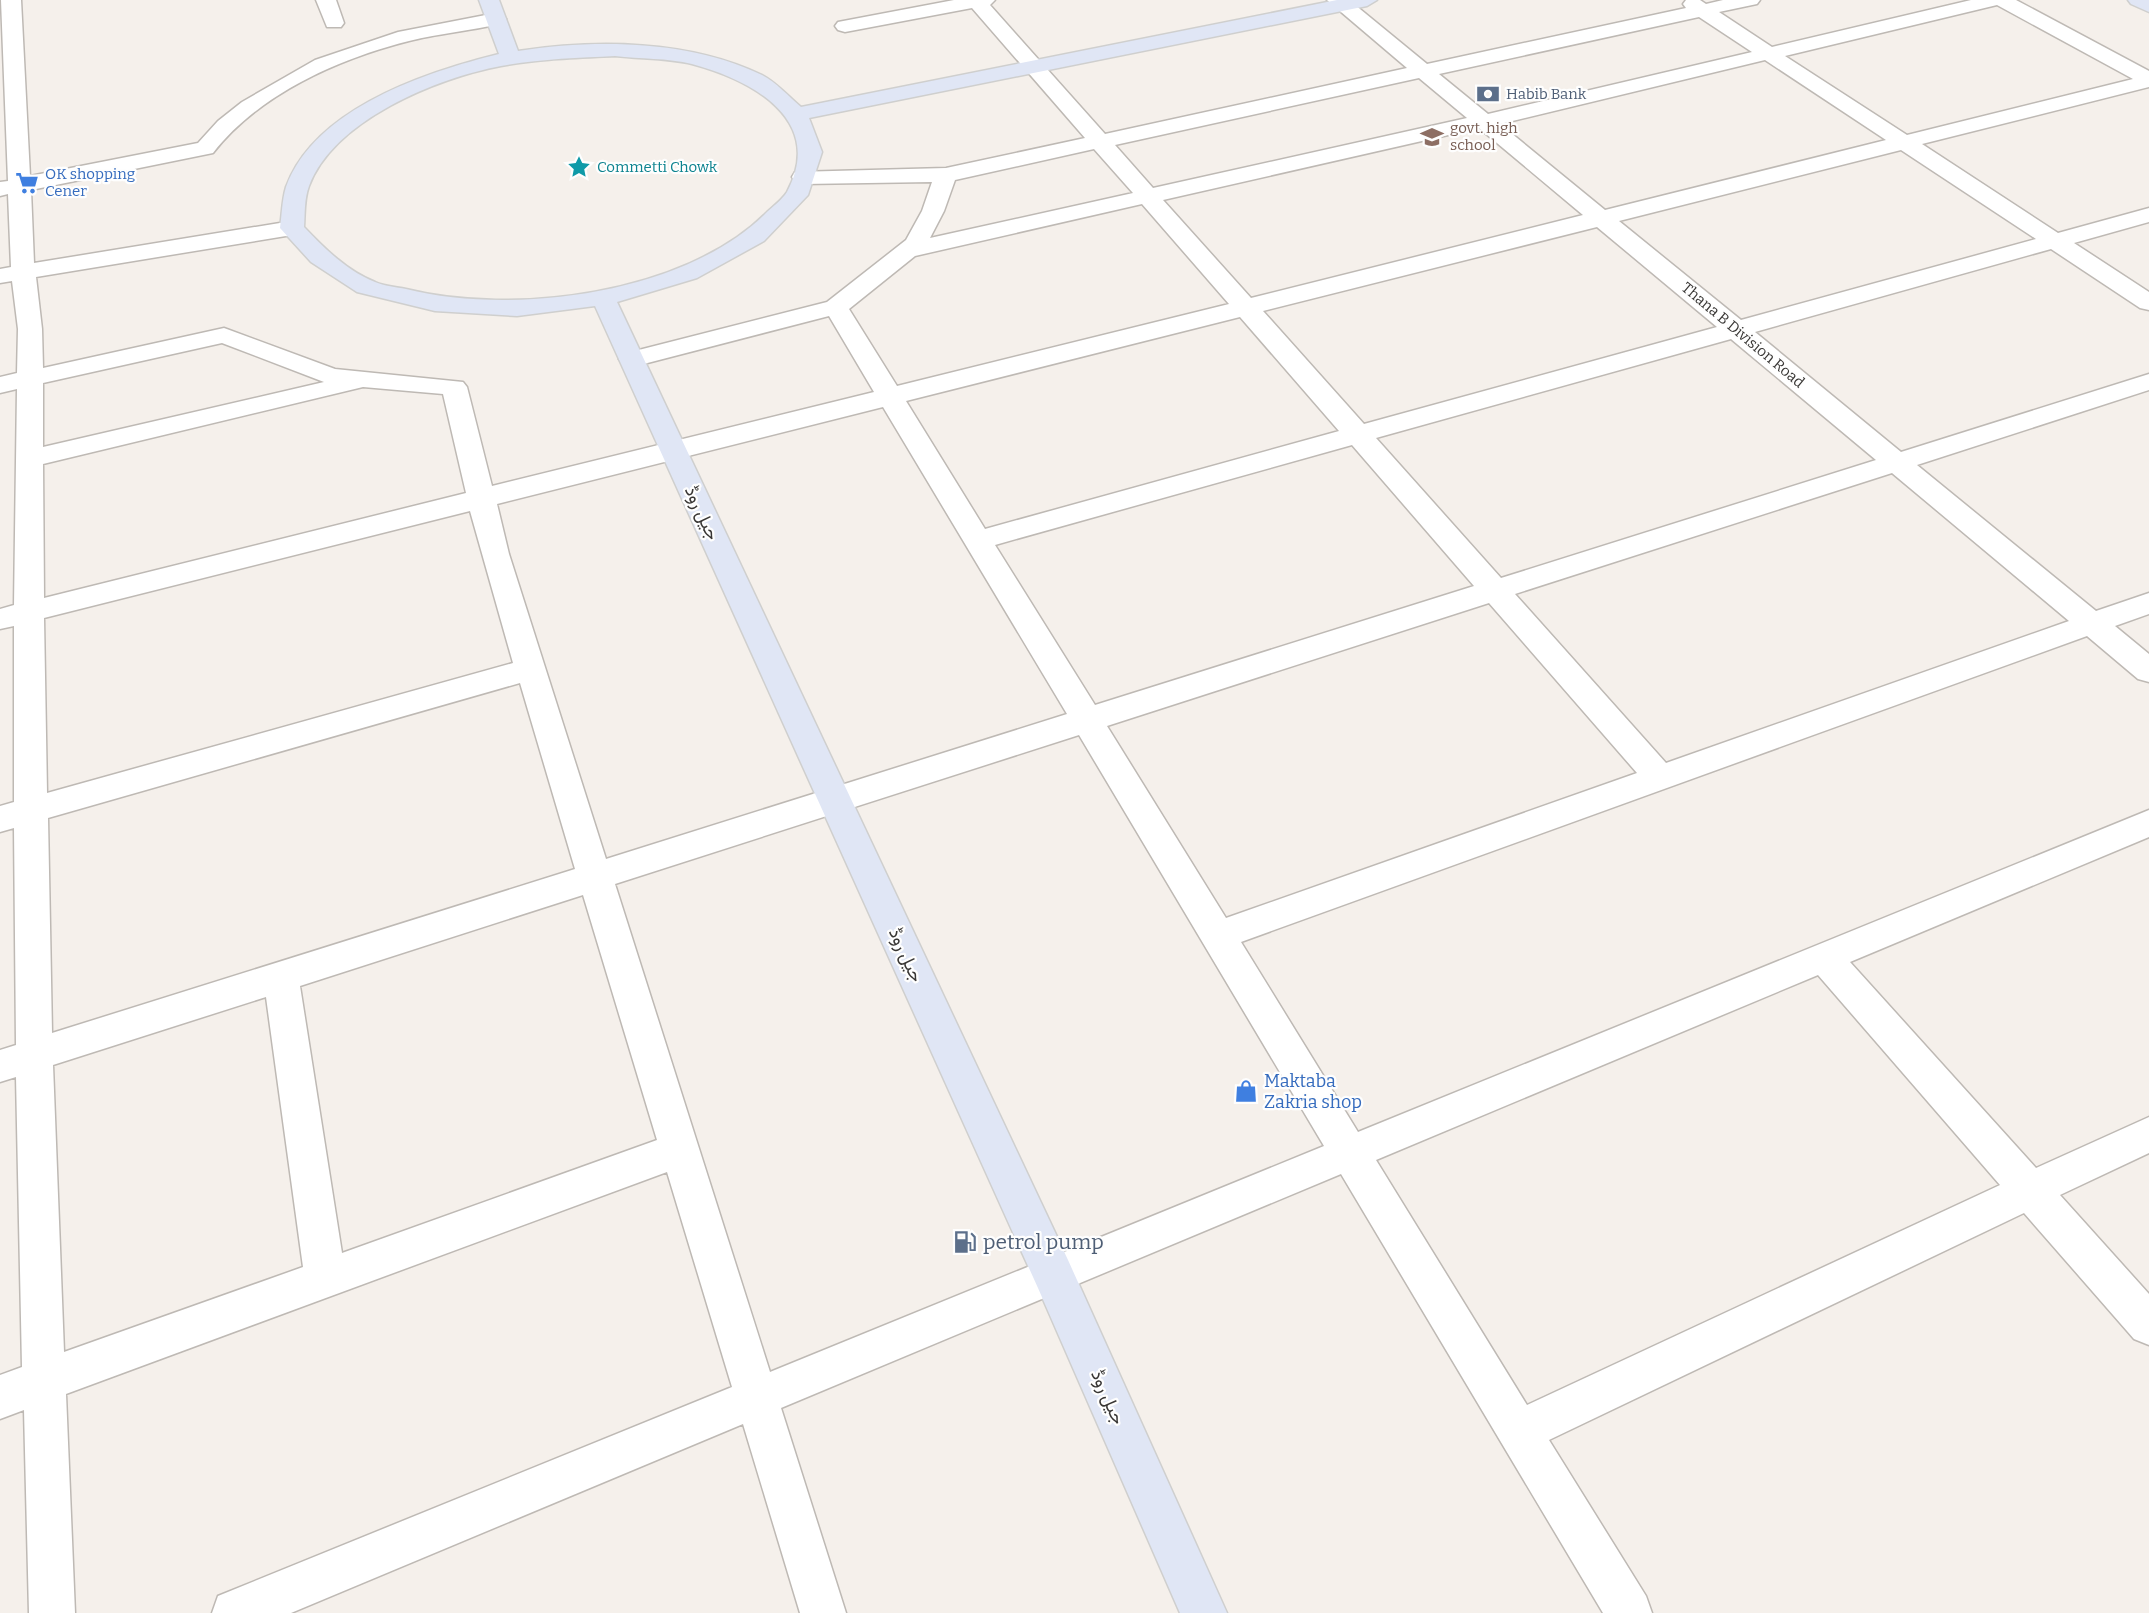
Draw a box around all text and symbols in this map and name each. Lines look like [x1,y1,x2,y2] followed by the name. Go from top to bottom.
[1475,81,1501,107] bank icon: Habib Bank
[1506,85,1587,103] place label: Habib Bank
[1450,119,1518,154] place label: govt. high school
[1419,124,1445,150] school or university icon: govt. high school
[566,154,592,180] place icon: Commetti Chowk
[597,158,718,176] place label: Commetti Chowk
[45,165,135,200] place label: OK shopping Cener
[14,170,40,196] supermarket icon: OK shopping Cener
[1678,278,1808,392] street label: Thana B Division Road
[680,482,724,544] street label: جیل روڈ
[884,924,928,986] street label: جیل روڈ
[1264,1070,1362,1113] place label: Maktaba Zakria shop
[1233,1078,1259,1104] shop icon: Maktaba Zakria shop
[952,1229,978,1255] fuel station icon: petrol pump
[983,1229,1104,1255] place label: petrol pump
[1086,1366,1130,1428] street label: جیل روڈ

